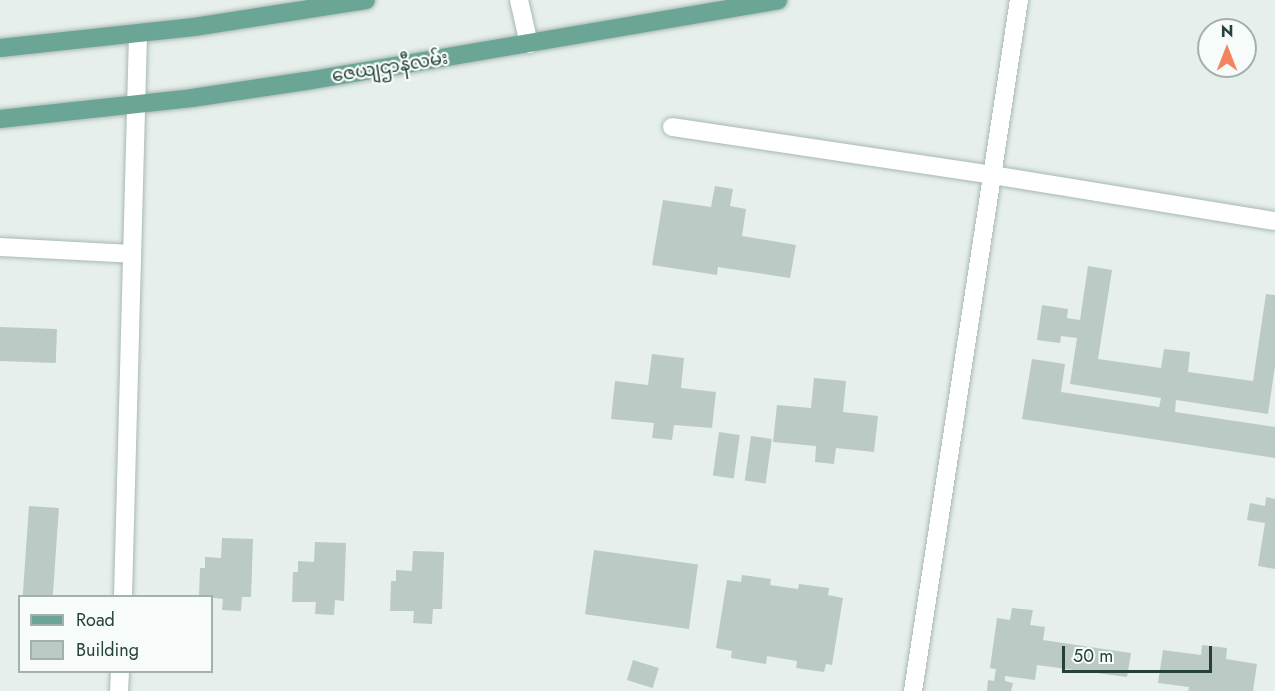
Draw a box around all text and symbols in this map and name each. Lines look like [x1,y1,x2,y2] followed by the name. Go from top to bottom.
[1197,18,1257,78] north arrow
[1221,20,1233,43] text: N
[330,47,450,87] street label: ဇေယျဌာနီလမ်း
[18,595,213,673] legend
[76,607,115,633] text: Road
[1065,634,1215,672] scale bar
[76,637,139,663] text: Building
[1073,643,1113,669] text: 50 m

